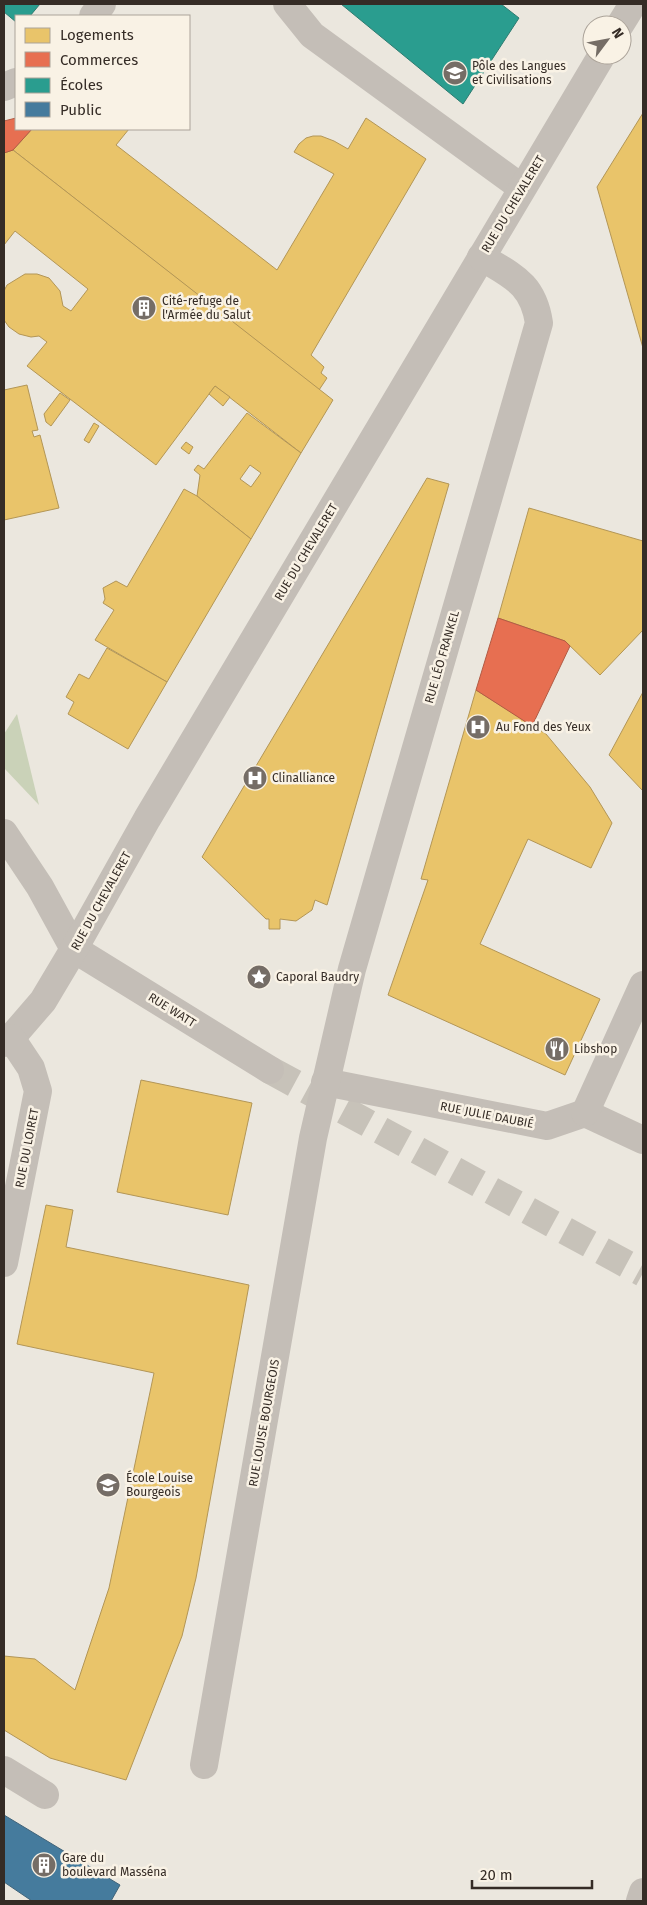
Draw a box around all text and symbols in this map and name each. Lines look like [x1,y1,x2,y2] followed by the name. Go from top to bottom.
[15,15,190,130] legend
[582,15,632,65] north arrow
[608,25,627,42] text: N
[60,26,134,44] text: Logements
[60,51,138,69] text: Commerces
[472,59,566,87] place label: Pôle des Langues et Civilisations
[442,60,468,86] school or university icon: Pôle des Langues et Civilisations
[60,76,103,94] text: Écoles
[60,101,102,119] text: Public
[479,152,548,255] street label: RUE DU CHEVALERET
[162,294,251,322] place label: Cité-refuge de l'Armée du Salut
[131,295,157,321] building icon: Cité-refuge de l'Armée du Salut
[272,500,341,603] street label: RUE DU CHEVALERET
[421,609,462,705] street label: RUE LÉO FRANKEL
[465,714,491,740] hospital icon: Au Fond des Yeux
[496,720,591,734] place label: Au Fond des Yeux
[242,765,268,791] hospital icon: Clinalliance
[272,771,335,785] place label: Clinalliance
[68,849,134,953] street label: RUE DU CHEVALERET
[246,964,272,990] place icon: Caporal Baudry
[276,970,359,984] place label: Caporal Baudry
[146,990,199,1030] street label: RUE WATT
[544,1036,570,1062] restaurant icon: Libshop
[574,1042,617,1056] place label: Libshop
[439,1098,535,1131] street label: RUE JULIE DAUBIÉ
[12,1106,42,1189] street label: RUE DU LOIRET
[246,1358,282,1488] street label: RUE LOUISE BOURGEOIS
[126,1470,193,1499] place label: École Louise Bourgeois
[95,1472,121,1498] school or university icon: École Louise Bourgeois
[62,1851,167,1879] place label: Gare du boulevard Masséna
[31,1852,57,1878] building icon: Gare du boulevard Masséna
[472,1858,592,1890] scale bar
[480,1866,513,1884] text: 20 m

